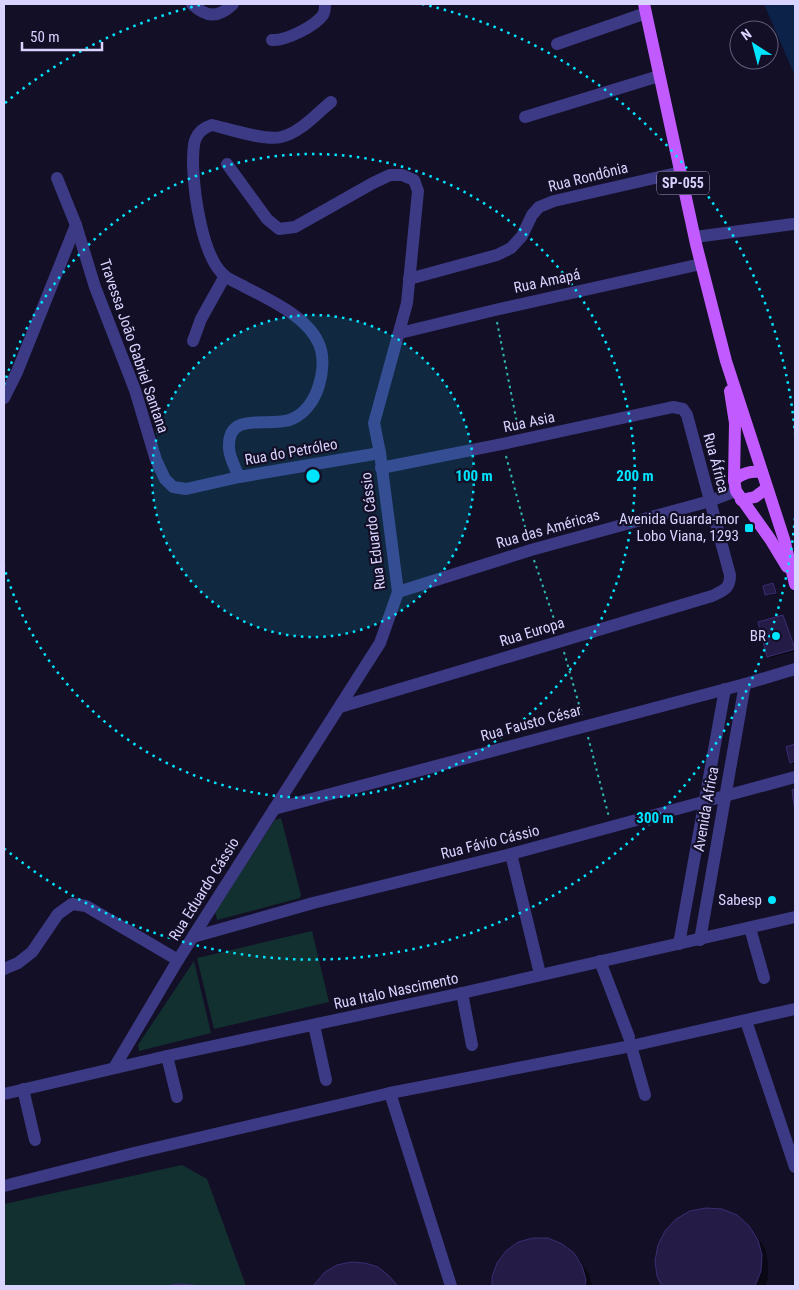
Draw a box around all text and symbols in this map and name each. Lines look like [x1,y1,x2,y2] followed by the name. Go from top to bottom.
[22,20,102,52] scale bar
[729,20,779,70] north arrow
[738,25,755,43] text: N
[30,28,60,46] text: 50 m
[546,158,630,196] street label: Rua Rondônia
[657,172,709,194] road number: SP-055
[96,257,172,435] street label: Travessa João Gabriel Santana
[512,265,582,297] street label: Rua Amapá
[502,408,556,436] street label: Rua Asia
[699,431,733,495] street label: Rua África
[243,435,339,469] street label: Rua do Petróleo
[304,467,322,485] centre of rings
[455,467,493,485] text: 100 m
[616,467,654,485] text: 200 m
[357,471,389,591] street label: Rua Eduardo Cássio
[494,506,602,552] street label: Rua das Américas
[619,510,739,545] place label: Avenida Guarda-mor Lobo Viana, 1293
[743,522,755,534] marker: Avenida Guarda-mor Lobo Viana, 1293
[497,614,567,650] street label: Rua Europa
[750,627,766,645] place label: BR
[770,630,782,642] marker: BR
[479,701,584,745] street label: Rua Fausto César
[690,765,722,853] street label: Avenida Africa
[636,809,674,827] text: 300 m
[439,821,541,863] street label: Rua Fávio Cássio
[165,834,243,944] street label: Rua Eduardo Cássio
[718,891,762,909] place label: Sabesp
[766,894,778,906] marker: Sabesp
[332,969,460,1013] street label: Rua Italo Nascimento

